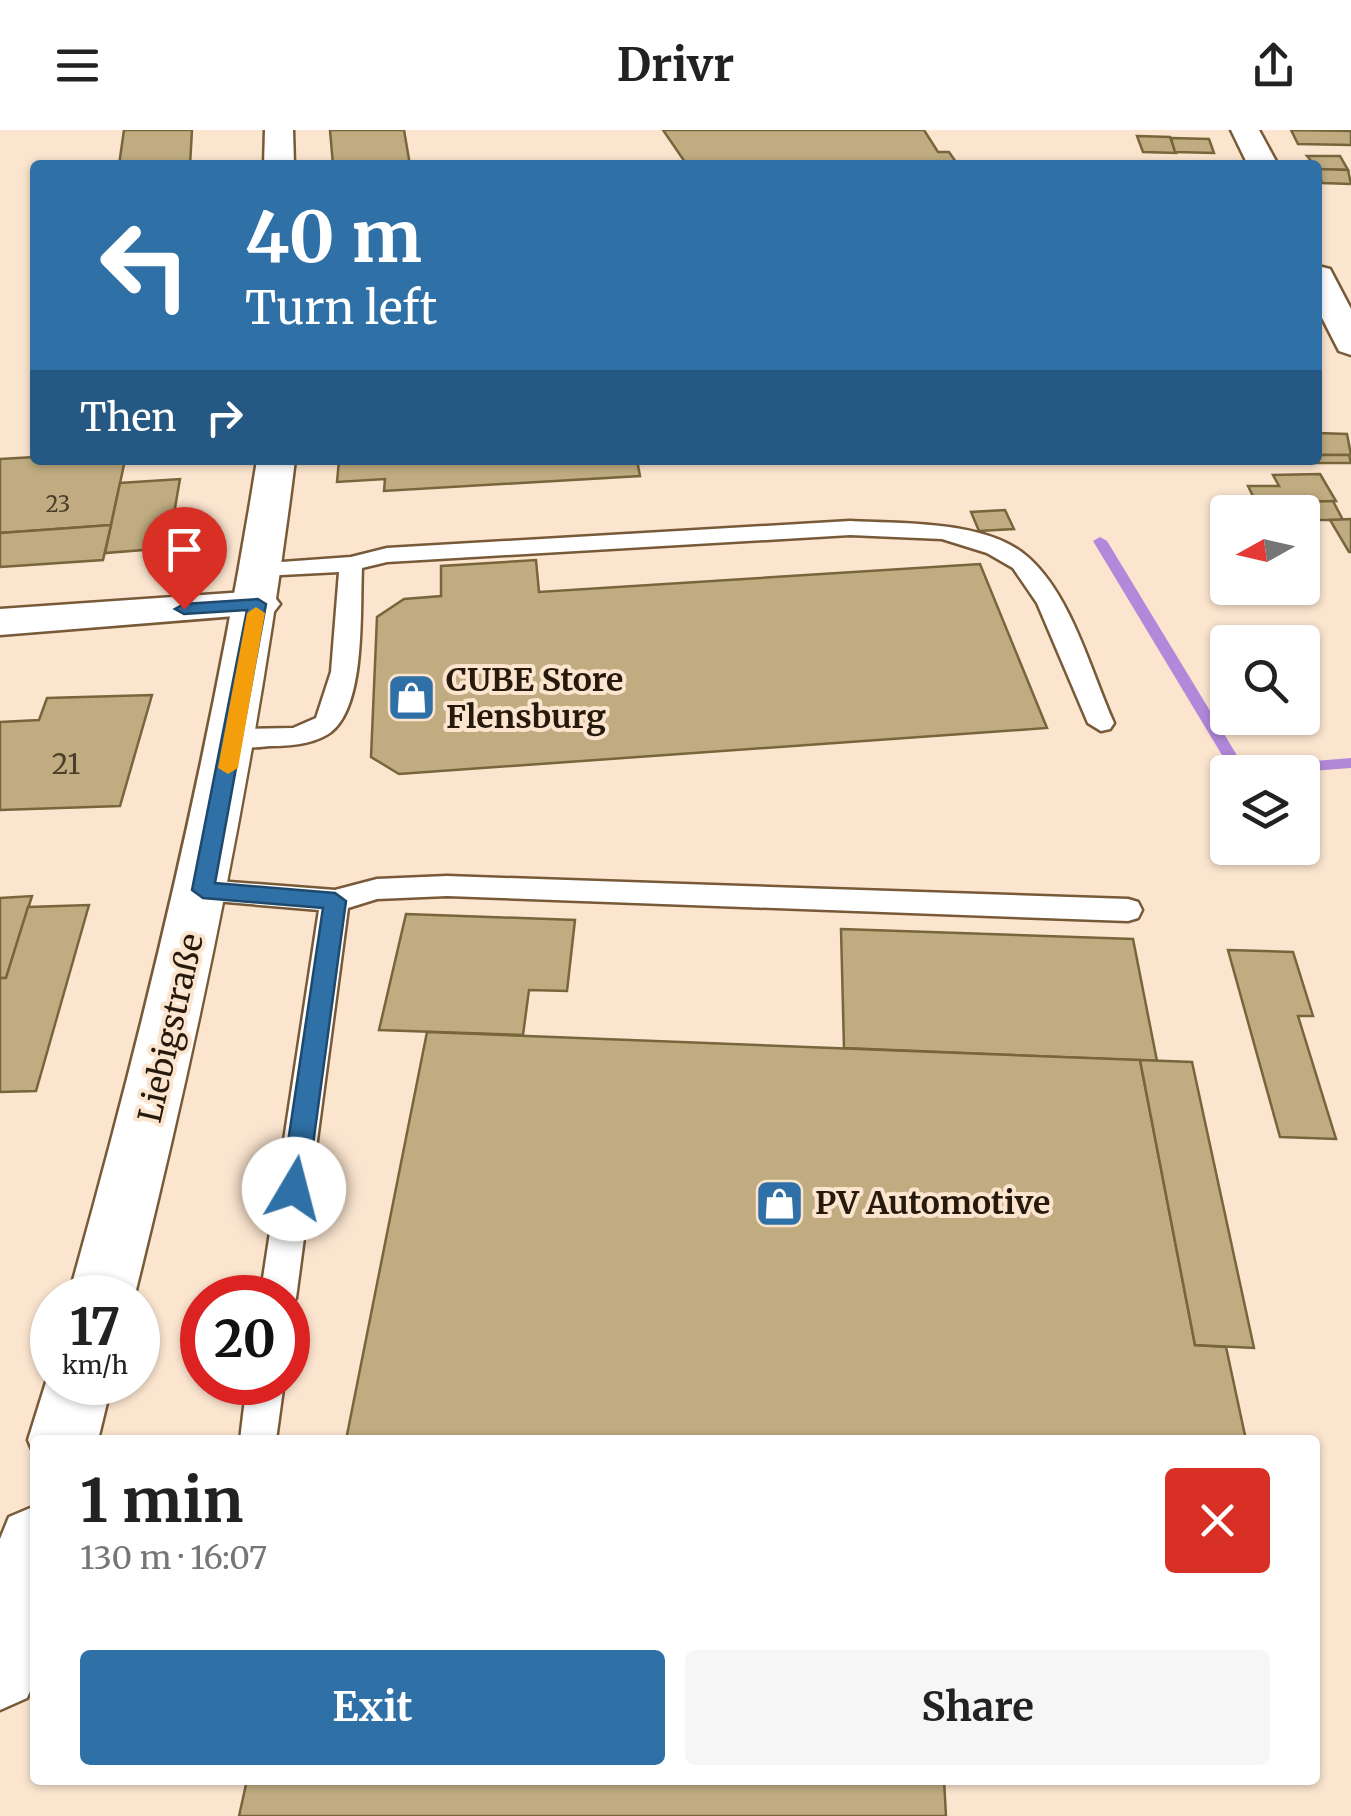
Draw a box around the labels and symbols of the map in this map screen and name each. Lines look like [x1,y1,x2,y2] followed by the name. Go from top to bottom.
[46,490,70,518] house number: 23
[1210,495,1320,605] north arrow
[142,507,227,610] pin
[446,660,623,737] place label: CUBE Store Flensburg
[385,672,437,724] shop icon: CUBE Store Flensburg
[52,746,80,782] house number: 21
[130,930,212,1126] street label: Liebigstraße
[242,1137,346,1241] position arrow
[754,1177,806,1229] shop icon: PV Automotive
[815,1183,1050,1223] place label: PV Automotive
[180,1275,310,1405] speed limit sign: 20

